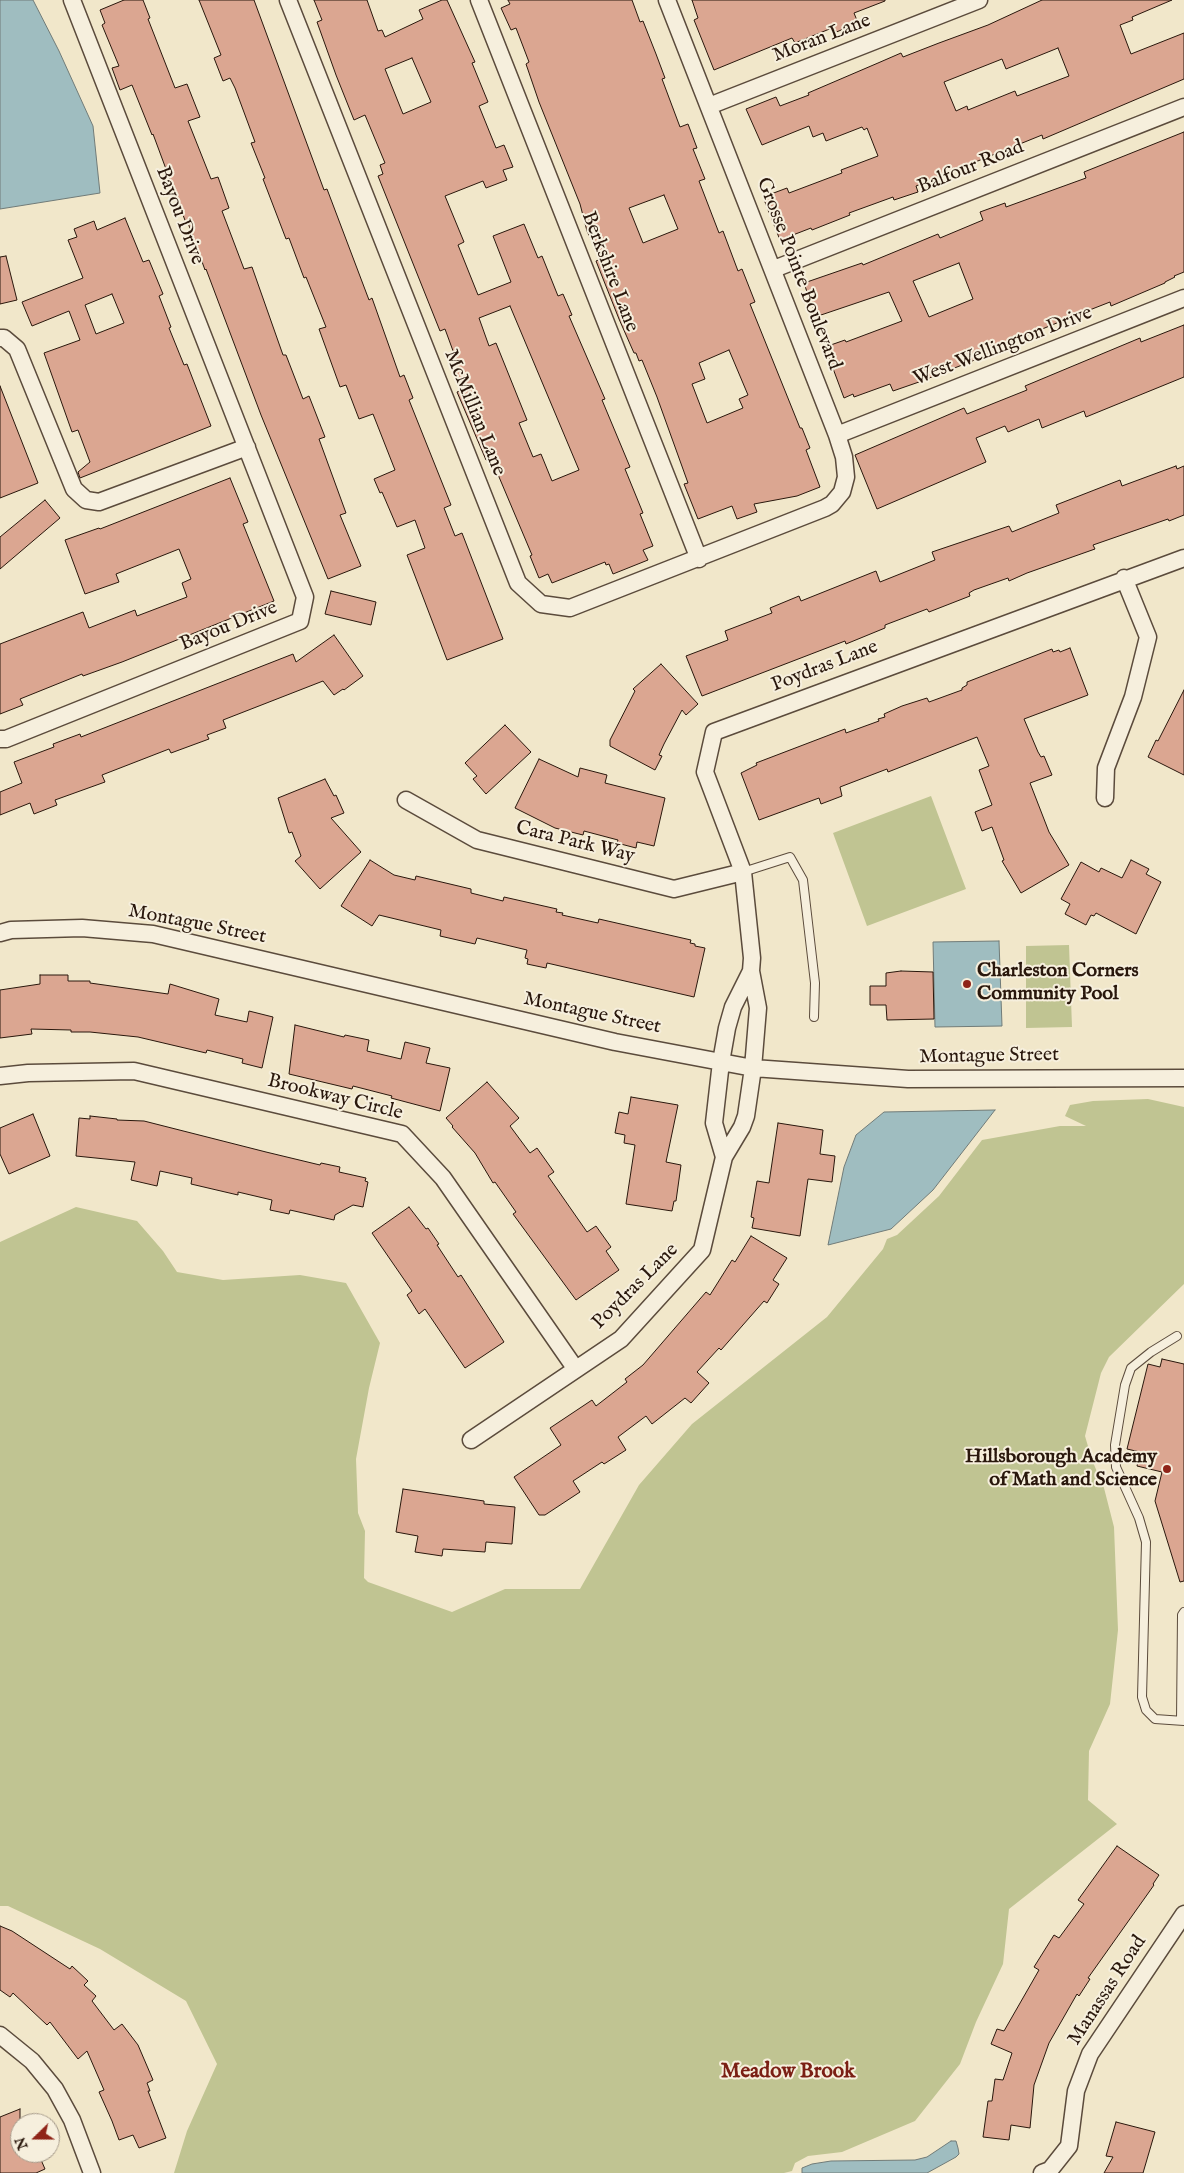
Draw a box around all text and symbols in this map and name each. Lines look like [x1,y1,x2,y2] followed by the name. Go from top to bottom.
[770,9,874,69] street label: Moran Lane
[914,136,1028,200] street label: Balfour Road
[149,164,209,268] street label: Bayou Drive
[750,174,846,374] street label: Grosse Pointe Boulevard
[575,208,643,336] street label: Berkshire Lane
[910,302,1096,392] street label: West Wellington Drive
[438,346,510,480] street label: McMillian Lane
[177,597,281,657] street label: Bayou Drive
[768,636,882,698] street label: Poydras Lane
[513,817,637,869] street label: Cara Park Way
[126,900,268,950] street label: Montague Street
[977,960,1139,1007] place label: Charleston Corners Community Pool
[961,978,973,990] marker: Charleston Corners Community Pool
[521,988,663,1040] street label: Montague Street
[919,1044,1059,1070] street label: Montague Street
[265,1070,405,1126] street label: Brookway Circle
[588,1239,684,1335] street label: Poydras Lane
[965,1446,1157,1493] place label: Hillsborough Academy of Math and Science
[1161,1463,1173,1475] marker: Hillsborough Academy of Math and Science
[1064,1932,1152,2050] street label: Manassas Road
[721,2060,855,2086] district label: Meadow Brook
[10,2113,60,2163] north arrow
[11,2134,33,2152] text: N

